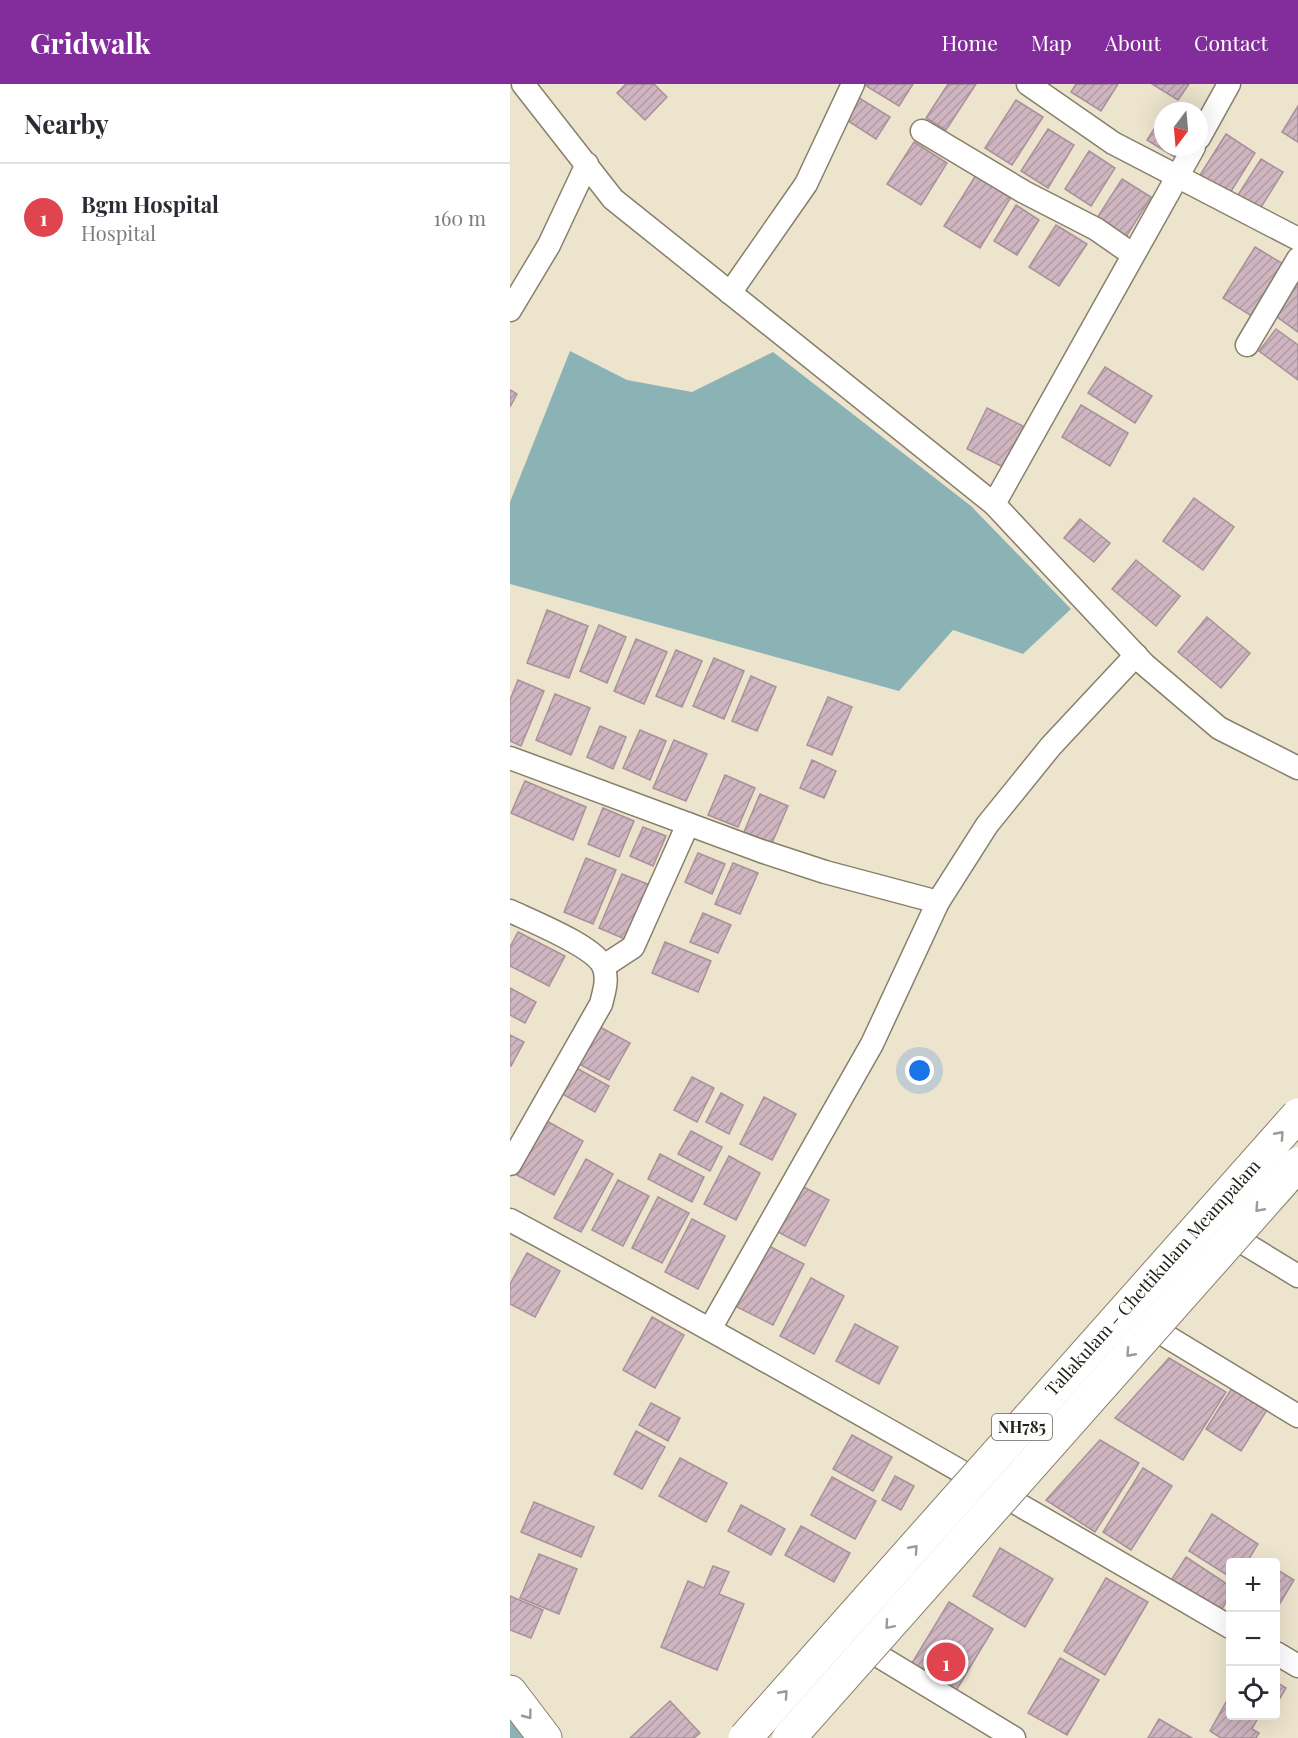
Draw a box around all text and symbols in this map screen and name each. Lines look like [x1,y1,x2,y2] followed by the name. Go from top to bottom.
[30,24,151,61] text: Gridwalk
[942,28,998,56] text: Home
[1031,28,1072,56] text: Map
[1105,28,1161,56] text: About
[1194,28,1268,56] text: Contact
[1154,102,1208,156] north arrow
[24,106,109,141] text: Nearby
[81,189,219,219] text: Bgm Hospital
[40,204,47,231] text: 1
[434,204,486,231] text: 160 m
[81,219,156,246] text: Hospital
[905,1056,934,1085] your location
[1273,1132,1284,1142] one-way arrow
[1039,1154,1265,1401] street label: Tallakulam - Chettikulam Meampalam
[1255,1201,1266,1211] one-way arrow
[1126,1346,1137,1357] one-way arrow
[992,1414,1052,1440] road number: NH785
[907,1545,918,1555] one-way arrow
[1226,1558,1280,1720] map controls
[1226,1558,1280,1612] button: +
[1226,1612,1280,1666] button: −
[885,1618,896,1629] one-way arrow
[926,1640,966,1684] pin: 1
[1226,1666,1280,1720] button: locate
[777,1690,788,1701] one-way arrow
[520,1708,531,1719] one-way arrow

